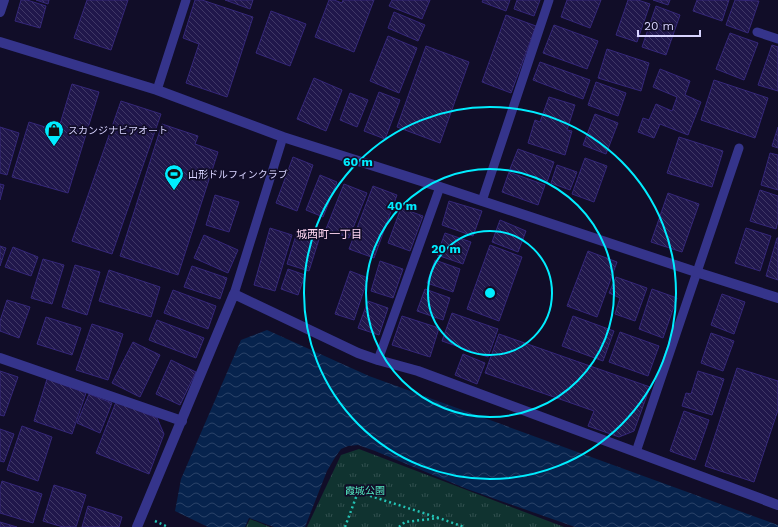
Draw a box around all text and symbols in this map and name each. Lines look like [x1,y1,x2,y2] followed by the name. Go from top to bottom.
[638,12,700,38] scale bar
[644,19,674,33] text: 20 m
[43,119,65,147] shop icon: スカンジナビアオート
[68,125,168,136] place label: スカンジナビアオート
[343,155,373,169] text: 60 m
[163,163,185,191] sports icon: 山形ドルフィンクラブ
[188,169,288,180] place label: 山形ドルフィンクラブ
[387,199,417,213] text: 40 m
[296,228,362,241] district label: 城西町一丁目
[431,242,461,256] text: 20 m
[483,286,497,300] centre of rings
[345,485,385,496] park label: 霞城公園

